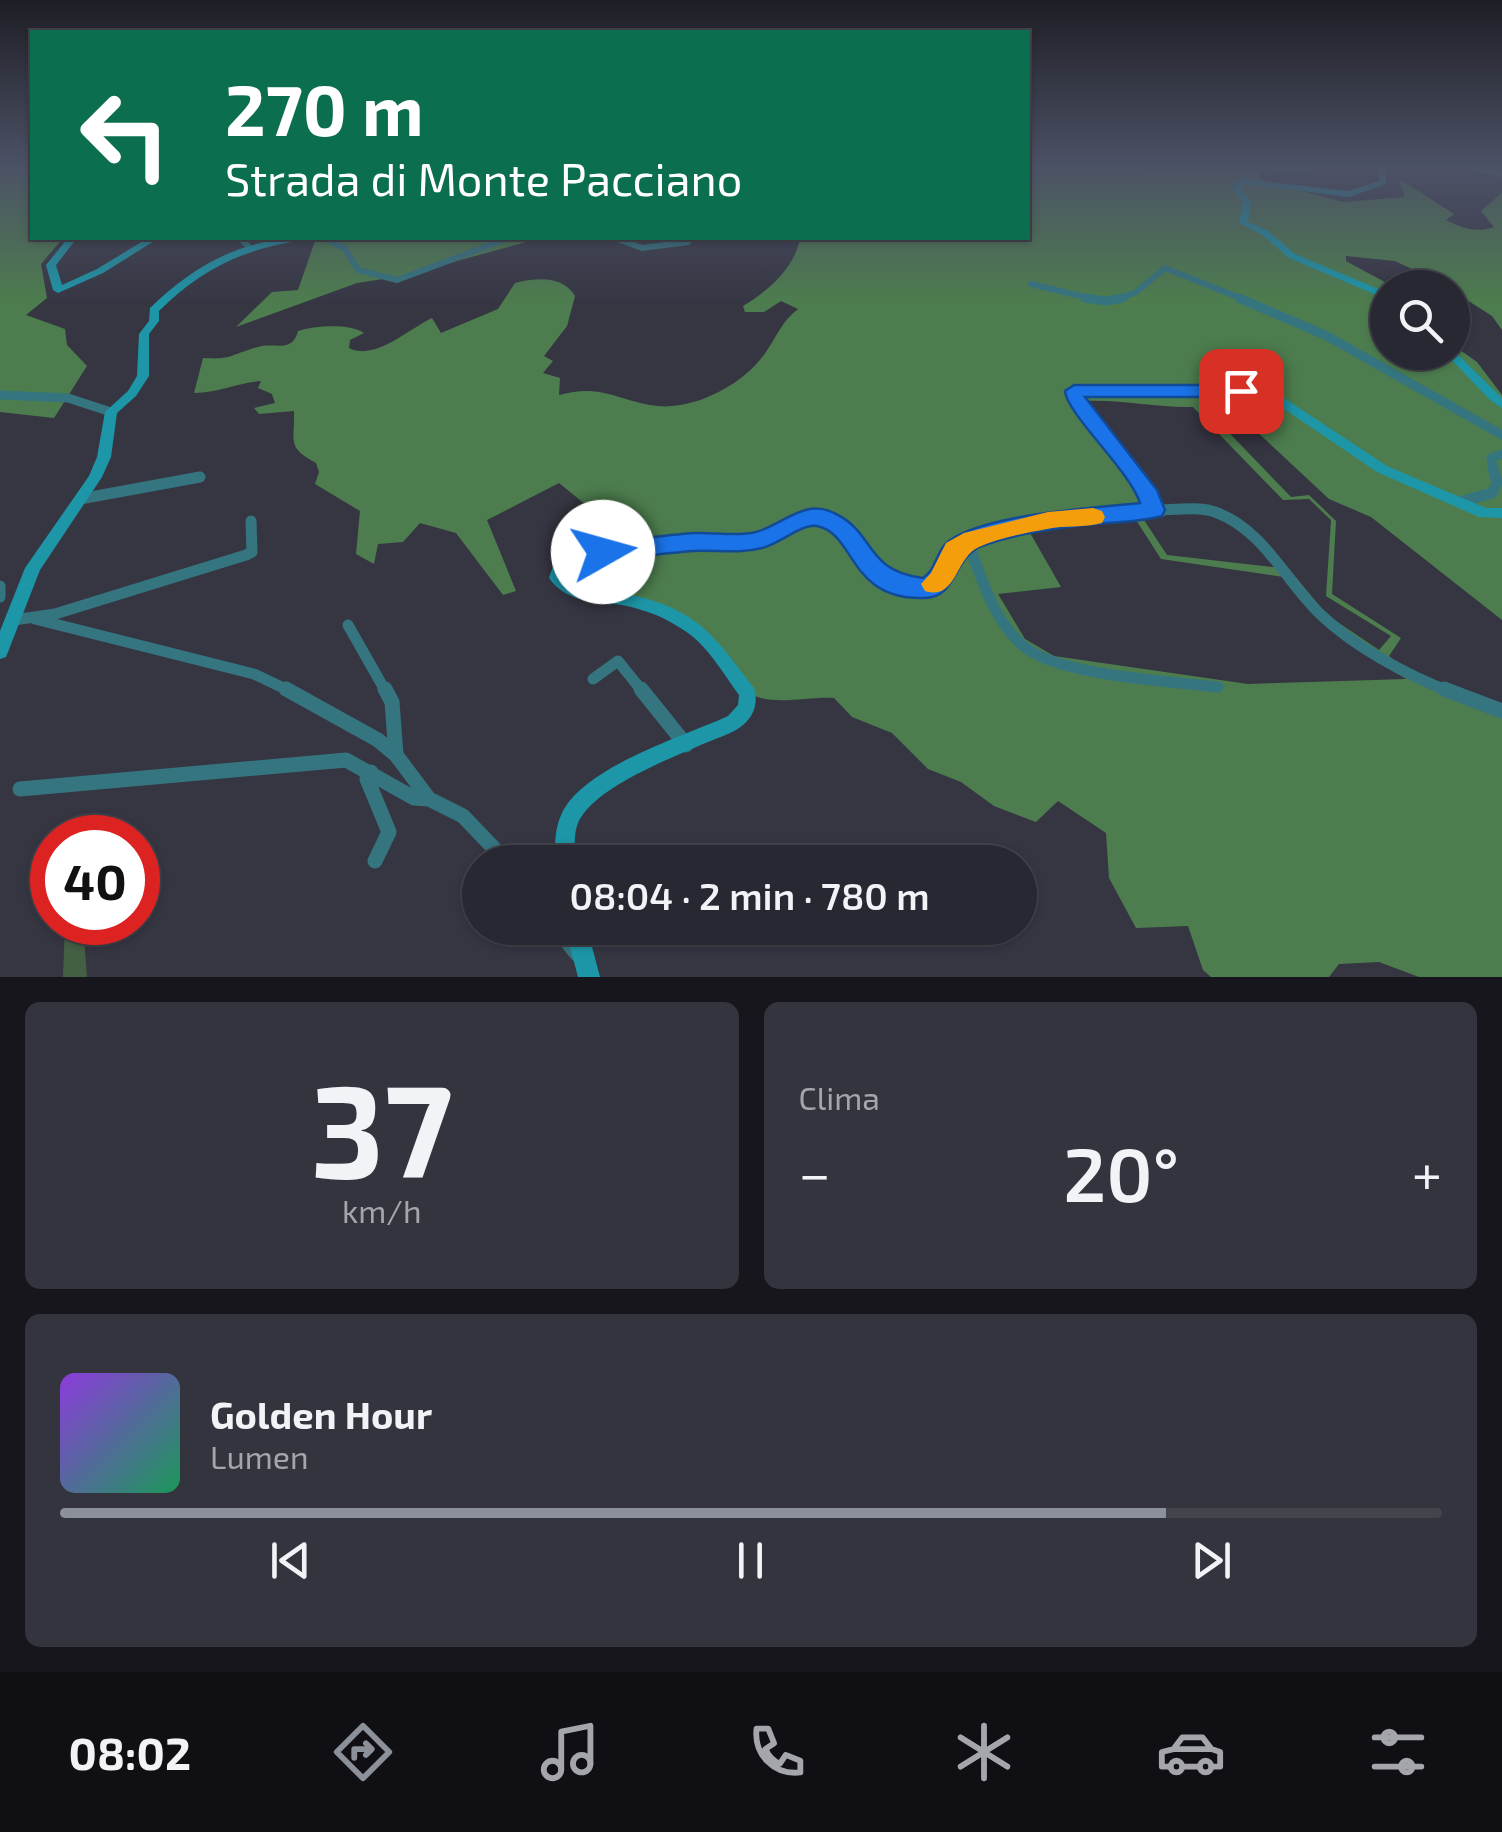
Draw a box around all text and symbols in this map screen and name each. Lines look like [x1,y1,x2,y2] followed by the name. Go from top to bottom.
[225,66,424,150] text: 270 m
[60,70,190,200] icon: left
[225,151,742,205] text: Strada di Monte Pacciano
[1370,270,1470,370] map controls
[1370,270,1470,370] button: search
[1199,349,1284,434] pin
[1214,364,1269,419] icon: arrive
[551,500,655,604] position arrow
[30,815,160,945] speed limit sign: 40
[569,872,930,918] text: 08:04 · 2 min · 780 m
[311,1048,453,1204] text: 37
[799,1078,880,1116] text: Clima
[1063,1127,1179,1217] text: 20°
[799,1139,831,1205] text: −
[1412,1139,1442,1205] text: +
[342,1191,421,1229] text: km/h
[210,1391,432,1437] text: Golden Hour
[210,1437,309,1475] text: Lumen
[263,1533,318,1588] icon: previous
[723,1533,778,1588] icon: pause
[1184,1533,1239,1588] icon: next
[328,1717,398,1787] icon: directions
[535,1717,605,1787] icon: music
[742,1717,812,1787] icon: phone
[949,1717,1019,1787] icon: climate
[1156,1717,1226,1787] icon: car
[1363,1717,1433,1787] icon: filters
[69,1725,191,1779] text: 08:02

